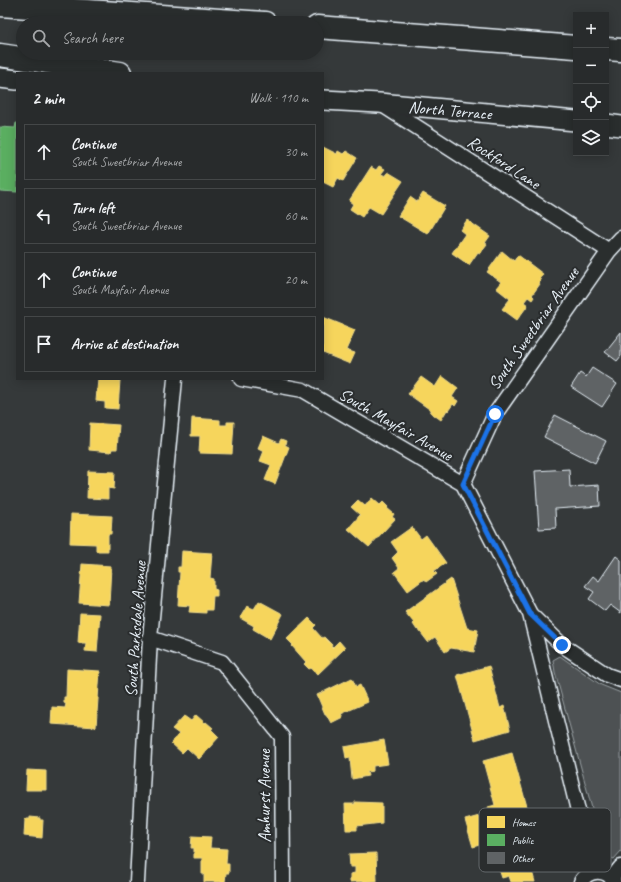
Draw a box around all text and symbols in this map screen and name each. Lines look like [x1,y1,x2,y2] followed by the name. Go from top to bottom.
[573,12,609,156] map controls
[573,12,609,48] button: +
[16,16,324,60] search box
[30,27,52,49] icon: search
[62,29,123,48] text: Search here
[573,48,609,84] button: −
[573,84,609,120] button: locate
[32,88,65,109] text: 2 min
[249,90,308,106] text: Walk · 110 m
[408,96,494,125] street label: North Terrace
[573,120,609,156] button: layers
[463,131,545,194] street label: Rockford Lane
[71,135,116,154] text: Continue
[33,141,55,163] icon: ahead
[285,144,307,160] text: 30 m
[71,154,182,170] text: South Sweetbriar Avenue
[71,199,114,218] text: Turn left
[33,205,55,227] icon: left
[285,208,307,224] text: 60 m
[71,218,182,234] text: South Sweetbriar Avenue
[483,262,584,394] street label: South Sweetbriar Avenue
[71,263,116,282] text: Continue
[33,269,55,291] icon: ahead
[285,272,307,288] text: 20 m
[71,282,168,298] text: South Mayfair Avenue
[33,333,55,355] icon: arrive
[71,335,178,354] text: Arrive at destination
[335,383,457,466] street label: South Mayfair Avenue
[486,405,504,423] route start
[120,559,151,698] street label: South Parksdale Avenue
[553,636,571,654] route end
[254,748,275,842] street label: Amhurst Avenue
[479,808,611,872] legend
[512,815,537,829] text: Homes
[512,833,534,847] text: Public
[512,851,535,865] text: Other

